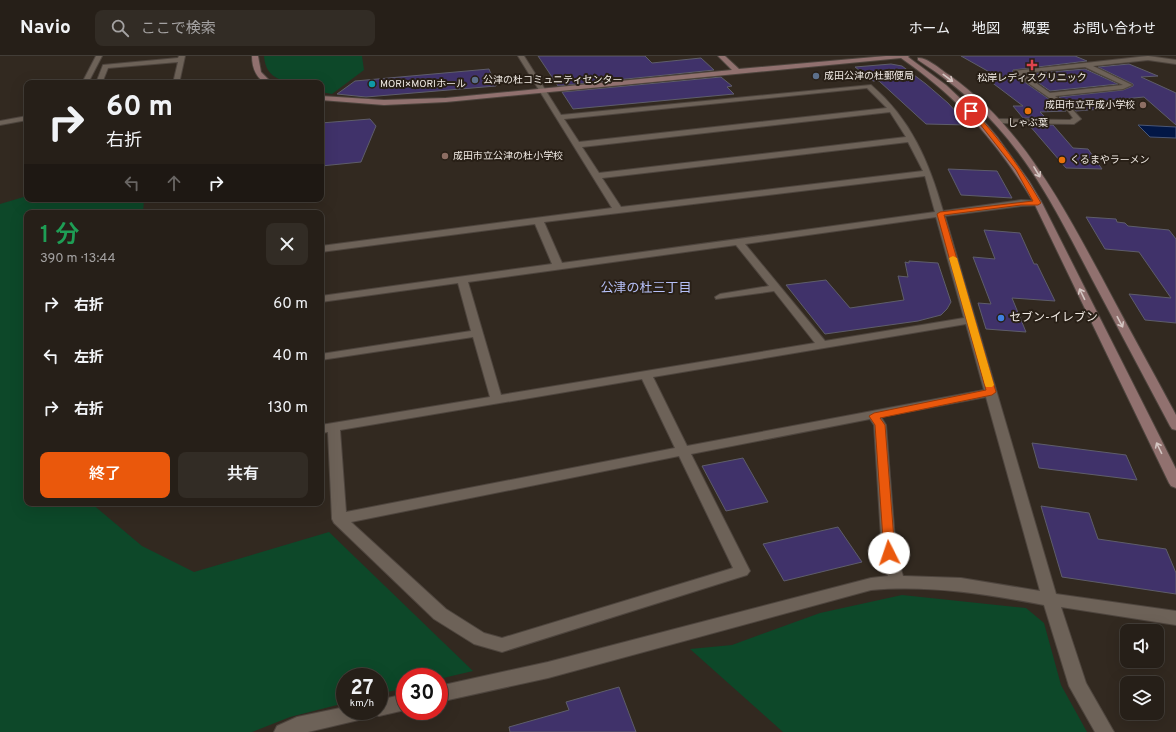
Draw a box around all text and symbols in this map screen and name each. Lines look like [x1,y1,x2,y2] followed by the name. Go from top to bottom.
[95,10,375,46] search box
[20,16,71,40] text: Navio
[109,17,131,39] icon: search
[141,20,216,39] text: ここで検索
[908,21,950,38] text: ホーム
[972,21,1000,38] text: 地図
[1022,21,1050,38] text: 概要
[1072,21,1156,38] text: お問い合わせ
[1026,59,1038,71] marker: 松岸レディスクリニック
[824,70,914,83] place label: 成田公津の杜郵便局
[811,71,821,81] marker: 成田公津の杜郵便局
[977,72,1087,85] place label: 松岸レディスクリニック
[483,74,622,87] place label: 公津の杜コミュニティセンター
[943,74,954,82] one-way arrow
[470,75,480,85] marker: 公津の杜コミュニティセンター
[380,78,466,91] place label: MORI×MORIホール
[367,79,377,89] marker: MORI×MORIホール
[106,90,173,126] text: 60 m
[954,94,988,128] pin
[40,96,92,148] icon: right
[1045,99,1135,112] place label: 成田市立平成小学校
[960,100,982,122] icon: arrive
[1138,100,1148,110] marker: 成田市立平成小学校
[1023,106,1033,116] marker: しゃぶ葉
[1008,117,1048,130] place label: しゃぶ葉
[106,130,142,153] text: 右折
[453,150,563,163] place label: 成田市立公津の杜小学校
[440,151,450,161] marker: 成田市立公津の杜小学校
[1070,154,1149,167] place label: くるまやラーメン
[1057,155,1067,165] marker: くるまやラーメン
[1034,166,1042,178] one-way arrow
[121,172,143,194] icon: left
[163,172,185,194] icon: ahead
[205,172,227,194] icon: right
[40,221,79,251] text: 1 分
[266,223,308,265] button: close
[40,251,116,267] text: 390 m · 13:44
[600,281,692,297] district label: 公津の杜三丁目
[1078,288,1085,300] one-way arrow
[40,293,62,315] icon: right
[273,295,308,314] text: 60 m
[74,297,104,316] text: 右折
[1009,310,1098,326] place label: セブン-イレブン
[996,313,1006,323] marker: セブン-イレブン
[1117,316,1125,328] one-way arrow
[40,345,62,367] icon: left
[273,347,308,366] text: 40 m
[74,349,104,368] text: 左折
[40,397,62,419] icon: right
[268,399,308,418] text: 130 m
[74,401,104,420] text: 右折
[1155,442,1162,454] one-way arrow
[40,452,170,498] button: 終了
[178,452,308,498] button: 共有
[868,532,910,574] position arrow
[1120,624,1164,720] map controls
[1120,624,1164,668] button: sound
[396,668,448,720] speed limit sign: 30
[351,676,373,702] text: 27
[1120,676,1164,720] button: layers
[350,697,374,710] text: km/h

